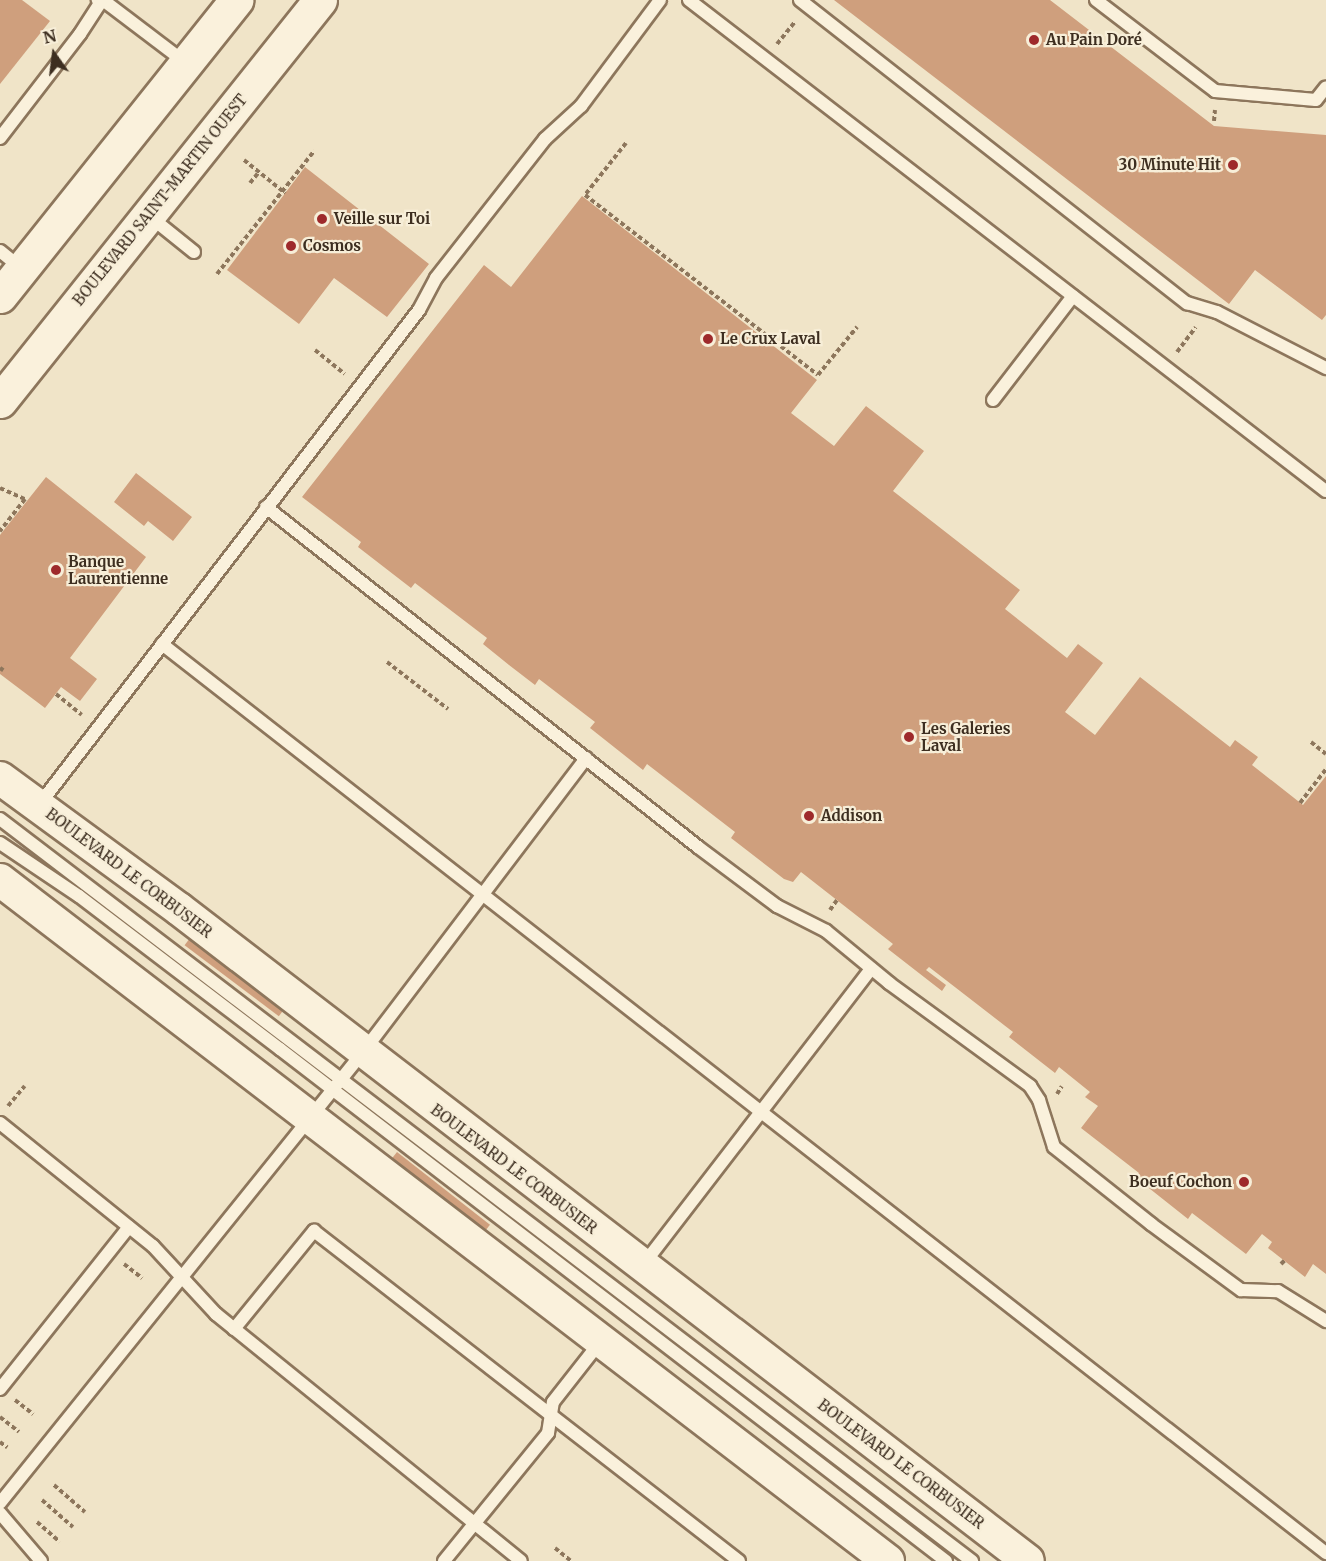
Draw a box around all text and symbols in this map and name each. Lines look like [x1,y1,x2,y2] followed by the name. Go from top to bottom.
[24,24,84,84] north arrow
[41,25,58,48] text: N
[1046,31,1142,49] place label: Au Pain Doré
[1027,33,1041,47] marker: Au Pain Doré
[69,91,251,309] street label: BOULEVARD SAINT-MARTIN OUEST
[1119,156,1221,174] place label: 30 Minute Hit
[1226,158,1240,172] marker: 30 Minute Hit
[334,210,430,228] place label: Veille sur Toi
[315,212,329,226] marker: Veille sur Toi
[303,237,361,255] place label: Cosmos
[284,239,298,253] marker: Cosmos
[720,330,821,348] place label: Le Crux Laval
[701,332,715,346] marker: Le Crux Laval
[68,552,168,587] place label: Banque Laurentienne
[49,563,63,577] marker: Banque Laurentienne
[921,719,1010,754] place label: Les Galeries Laval
[902,730,916,744] marker: Les Galeries Laval
[42,805,216,941] street label: BOULEVARD LE CORBUSIER
[821,807,882,825] place label: Addison
[802,809,816,823] marker: Addison
[427,1101,601,1237] street label: BOULEVARD LE CORBUSIER
[1129,1173,1232,1191] place label: Boeuf Cochon
[1237,1175,1251,1189] marker: Boeuf Cochon
[814,1396,988,1532] street label: BOULEVARD LE CORBUSIER

